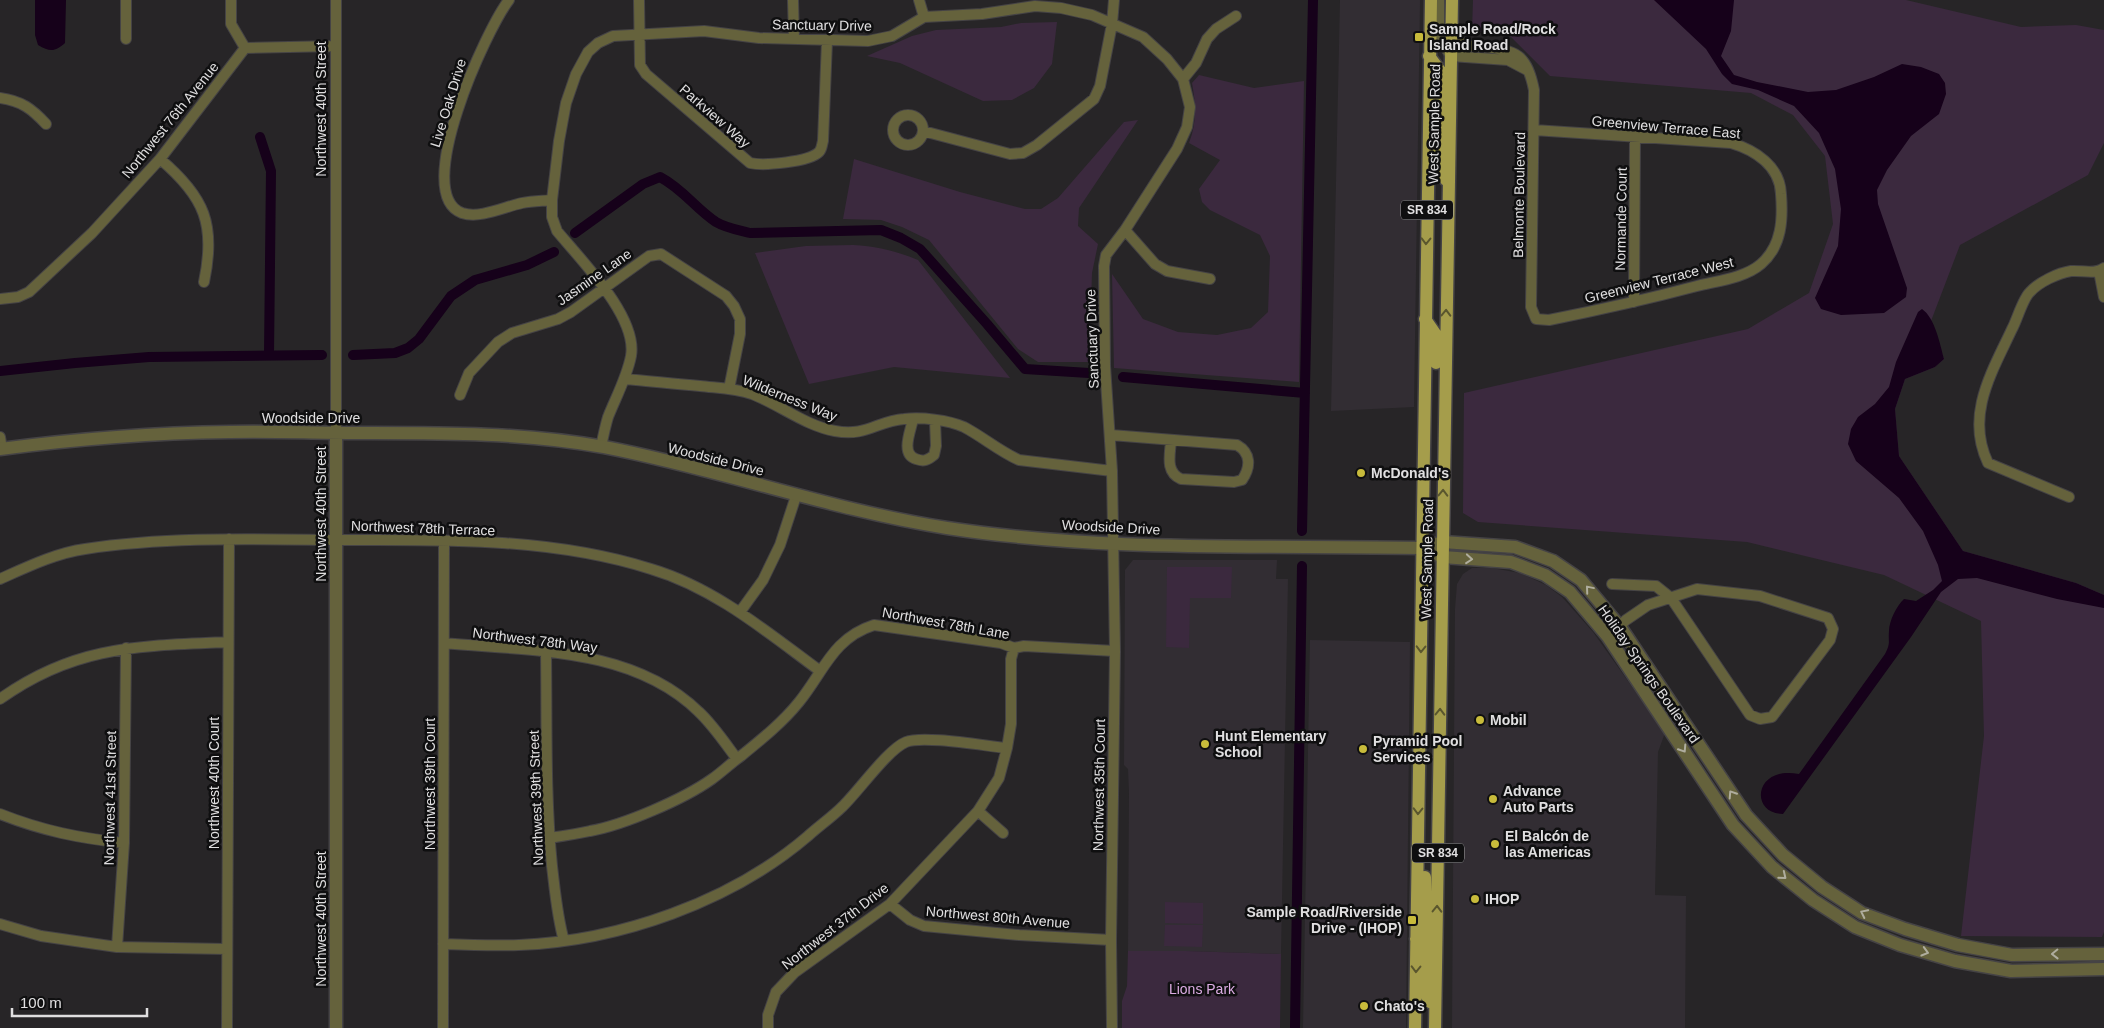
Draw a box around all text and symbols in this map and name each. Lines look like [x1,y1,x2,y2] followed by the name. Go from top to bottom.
[772,16,872,34] street label: Sanctuary Drive
[1429,21,1556,53] place label: Sample Road/Rock Island Road
[1413,31,1425,43] marker: Sample Road/Rock Island Road
[313,41,329,177] street label: Northwest 40th Street
[427,57,469,149] street label: Live Oak Drive
[118,59,222,181] street label: Northwest 76th Avenue
[1425,64,1443,184] street label: West Sample Road
[676,81,754,151] street label: Parkview Way
[1591,113,1741,141] street label: Greenview Terrace East
[1510,132,1528,258] street label: Belmonte Boulevard
[1612,167,1630,271] street label: Normande Court
[1401,200,1453,220] road number: SR 834
[1421,238,1431,245] one-way arrow
[554,245,634,309] street label: Jasmine Lane
[1583,254,1735,306] street label: Greenview Terrace West
[1082,289,1102,389] street label: Sanctuary Drive
[1440,309,1451,317] one-way arrow
[740,372,840,424] street label: Wilderness Way
[262,410,360,426] street label: Woodside Drive
[666,439,766,479] street label: Woodside Drive
[313,446,329,582] street label: Northwest 40th Street
[1371,465,1449,481] place label: McDonald's
[1355,467,1367,479] marker: McDonald's
[1438,489,1448,496] one-way arrow
[1418,499,1436,619] street label: West Sample Road
[1061,516,1161,538] street label: Woodside Drive
[351,517,496,539] street label: Northwest 78th Terrace
[1465,553,1473,564] one-way arrow
[1586,586,1595,595] one-way arrow
[1595,602,1703,746] street label: Holiday Springs Boulevard
[881,604,1011,642] street label: Northwest 78th Lane
[472,624,598,656] street label: Northwest 78th Way
[1415,645,1426,653] one-way arrow
[1435,708,1445,716] one-way arrow
[1490,712,1527,728] place label: Mobil
[1474,714,1486,726] marker: Mobil
[206,717,222,849] street label: Northwest 40th Court
[422,718,438,850] street label: Northwest 39th Court
[1090,719,1108,851] street label: Northwest 35th Court
[1215,728,1326,760] place label: Hunt Elementary School
[101,730,119,865] street label: Northwest 41st Street
[526,730,546,866] street label: Northwest 39th Street
[1373,733,1462,765] place label: Pyramid Pool Services
[1199,738,1211,750] marker: Hunt Elementary School
[1357,743,1369,755] marker: Pyramid Pool Services
[1677,743,1686,753] one-way arrow
[1503,783,1574,815] place label: Advance Auto Parts
[1728,790,1738,799] one-way arrow
[1487,793,1499,805] marker: Advance Auto Parts
[1413,808,1423,816] one-way arrow
[1505,828,1591,860] place label: El Balcón de las Americas
[1489,838,1501,850] marker: El Balcón de las Americas
[1412,844,1464,862] road number: SR 834
[313,851,329,987] street label: Northwest 40th Street
[1777,870,1786,878] one-way arrow
[779,879,892,973] street label: Northwest 37th Drive
[1485,891,1519,907] place label: IHOP
[1469,893,1481,905] marker: IHOP
[925,903,1071,931] street label: Northwest 80th Avenue
[1246,904,1402,936] place label: Sample Road/Riverside Drive - (IHOP)
[1432,905,1442,913] one-way arrow
[1860,909,1869,919] one-way arrow
[1406,914,1418,926] marker: Sample Road/Riverside Drive - (IHOP)
[1920,946,1928,956] one-way arrow
[2051,949,2059,959] one-way arrow
[1411,966,1421,974] one-way arrow
[1169,981,1236,997] park label: Lions Park
[12,986,148,1018] scale bar
[20,994,62,1011] text: 100 m
[1374,998,1425,1014] place label: Chato's
[1358,1000,1370,1012] marker: Chato's

